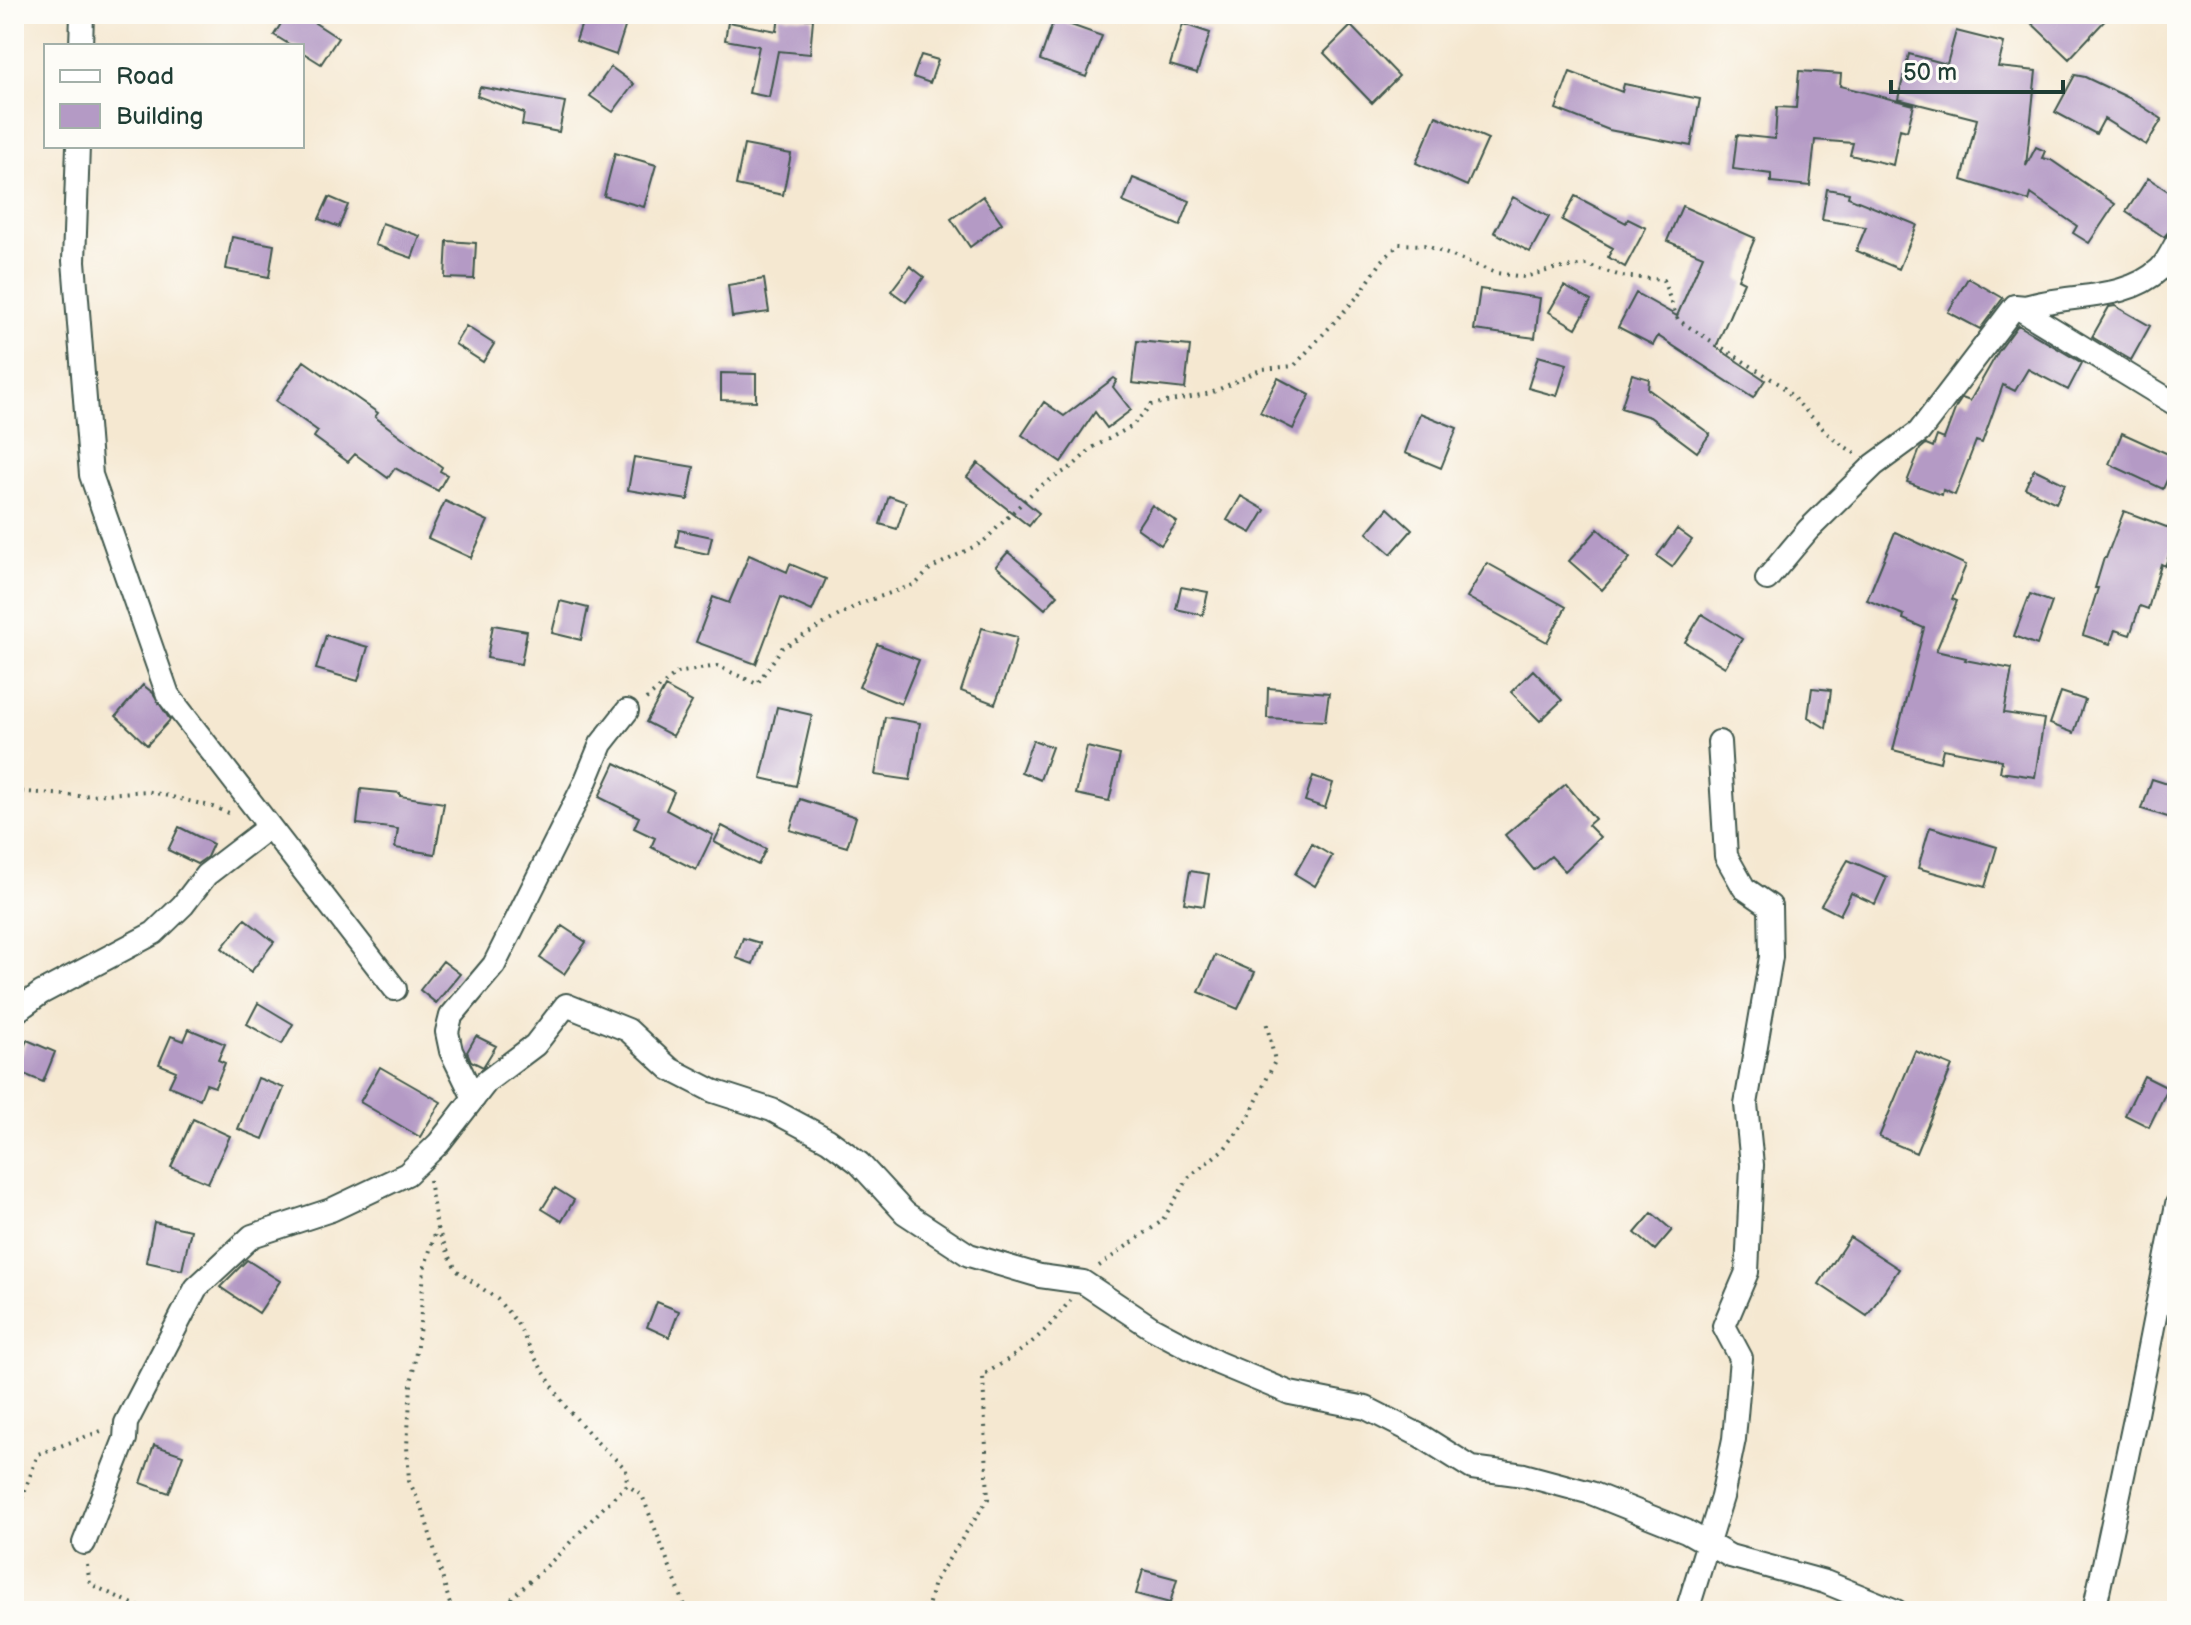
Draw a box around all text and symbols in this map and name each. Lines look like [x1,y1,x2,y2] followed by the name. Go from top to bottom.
[44,44,304,148] legend
[1891,44,2063,94] scale bar
[1903,58,1957,87] text: 50 m
[116,62,174,91] text: Road
[116,102,203,131] text: Building

